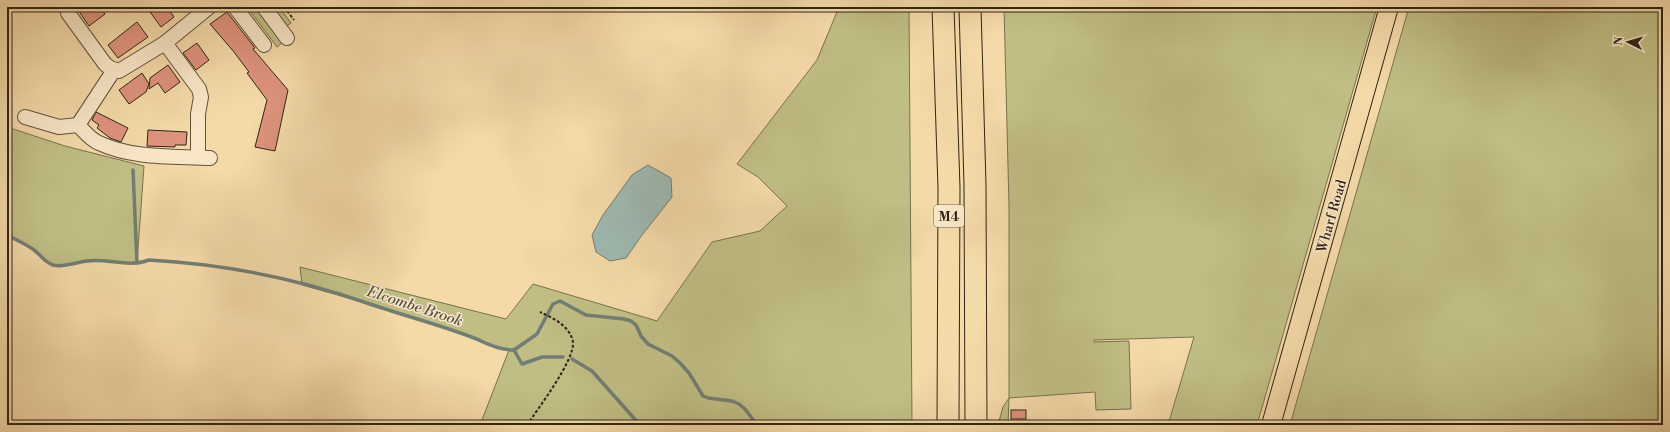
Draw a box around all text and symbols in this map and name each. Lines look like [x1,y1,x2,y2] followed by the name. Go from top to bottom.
[1608,22,1648,62] north arrow
[1612,36,1626,46] text: N
[1313,178,1351,256] street label: Wharf Road
[934,205,964,227] road number: M4
[364,282,465,331] water label: Elcombe Brook

